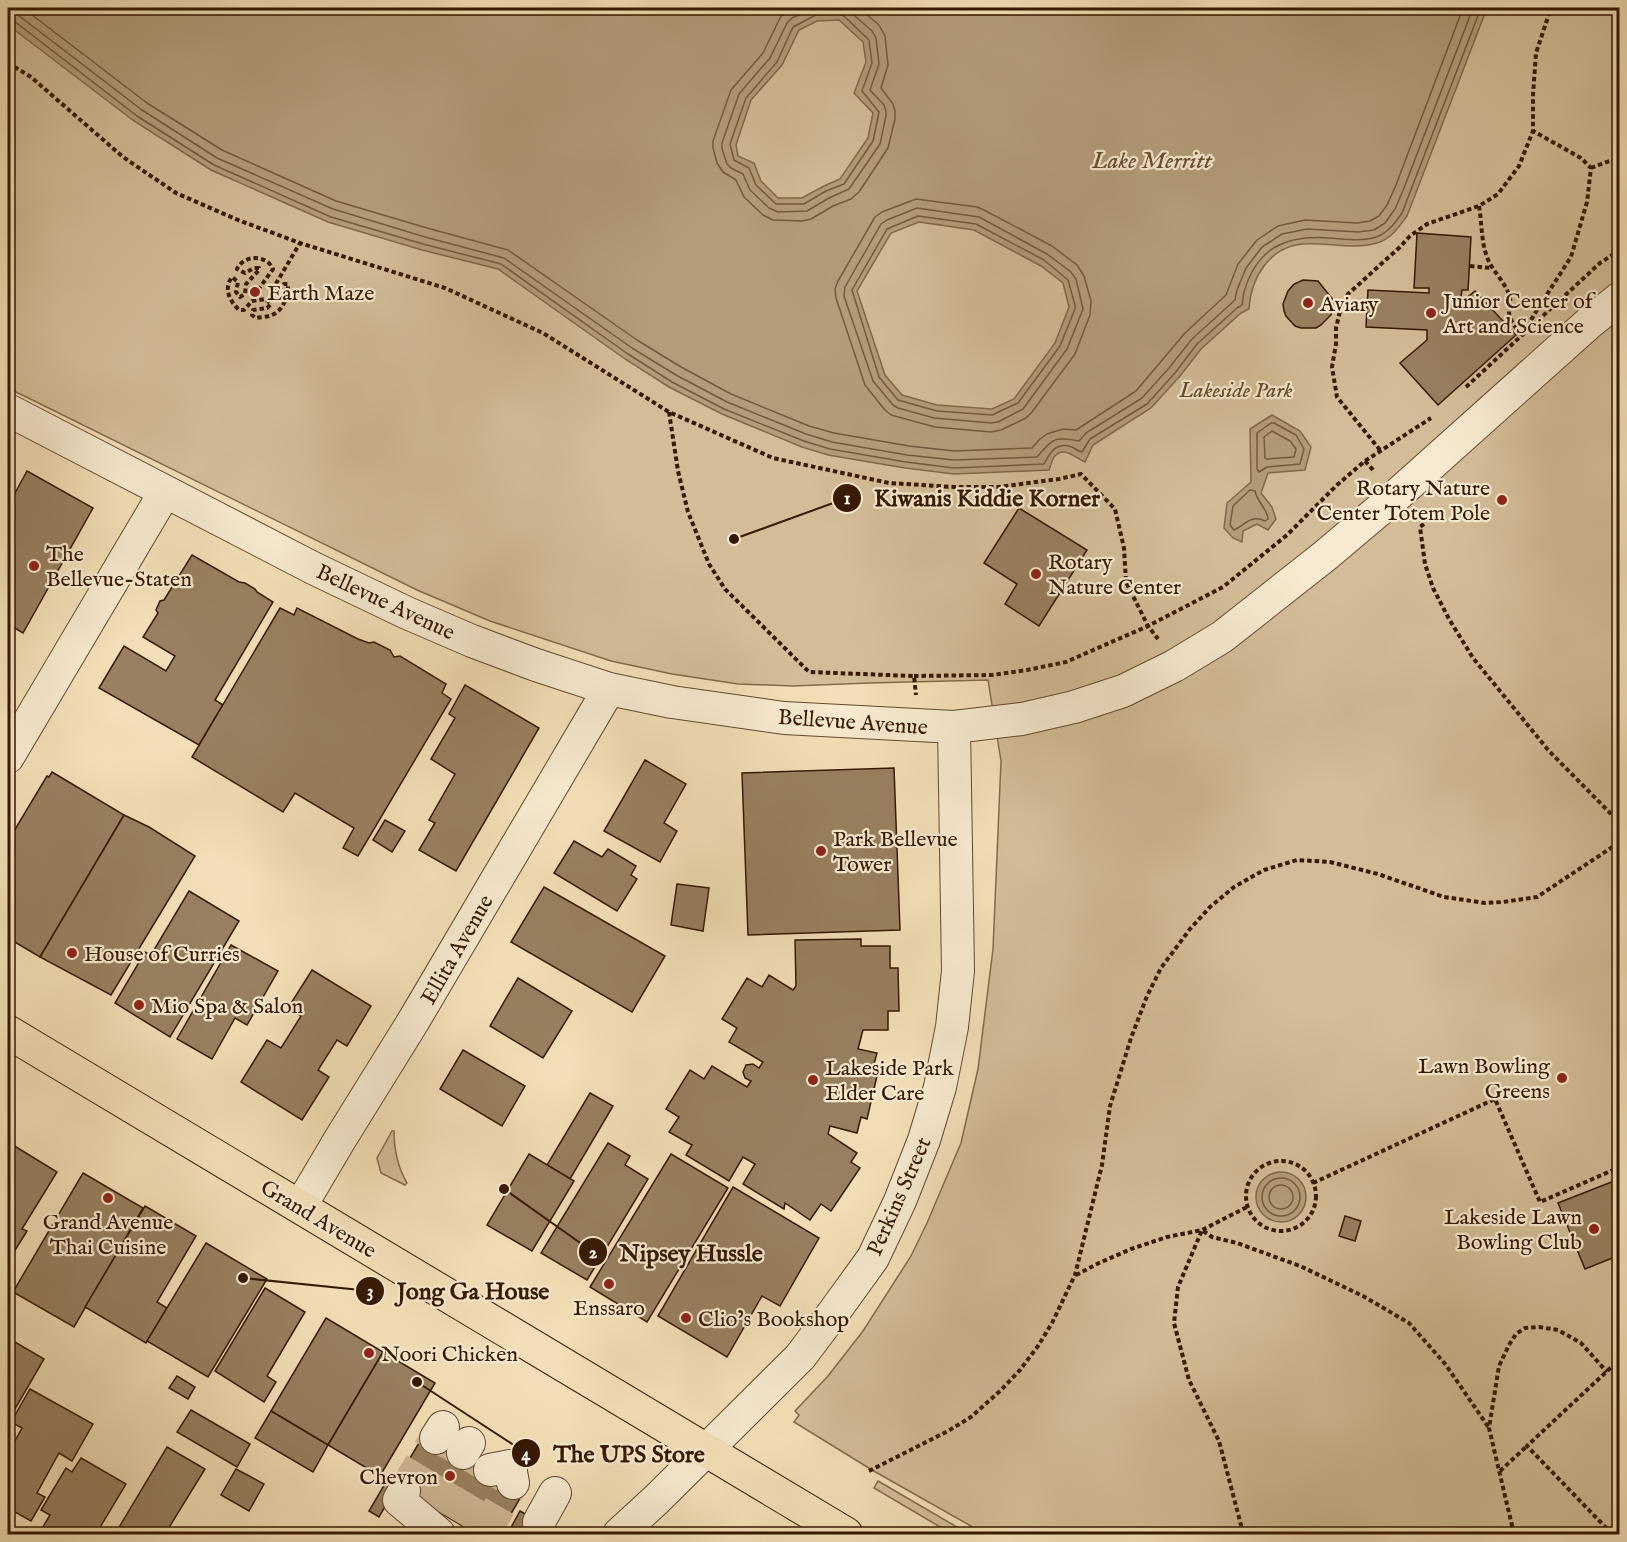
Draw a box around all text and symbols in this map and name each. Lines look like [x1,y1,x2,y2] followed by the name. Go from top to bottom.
[1091,146,1213,177] water label: Lake Merritt
[267,280,374,308] place label: Earth Maze
[248,285,262,299] marker: Earth Maze
[1440,288,1597,341] place label: Junior Center of Art and Science
[1319,291,1379,319] place label: Aviary
[1301,296,1315,310] marker: Aviary
[1424,306,1438,320] marker: Junior Center of Art and Science
[1178,377,1293,405] park label: Lakeside Park
[1317,475,1490,528] place label: Rotary Nature Center Totem Pole
[832,477,1112,519] callout: Kiwanis Kiddie Korner
[874,484,1100,515] text: Kiwanis Kiddie Korner
[844,488,851,511] text: 1
[1495,493,1509,507] marker: Rotary Nature Center Totem Pole
[46,541,192,594] place label: The Bellevue-Staten
[1048,549,1181,602] place label: Rotary Nature Center
[311,558,459,647] street label: Bellevue Avenue
[27,559,41,573] marker: The Bellevue-Staten
[1029,567,1043,581] marker: Rotary Nature Center
[777,704,929,742] street label: Bellevue Avenue
[833,826,958,879] place label: Park Bellevue Tower
[814,844,828,858] marker: Park Bellevue Tower
[415,890,500,1010] street label: Ellita Avenue
[84,941,240,969] place label: House of Curries
[65,946,79,960] marker: House of Curries
[151,993,303,1021] place label: Mio Spa & Salon
[132,998,146,1012] marker: Mio Spa & Salon
[1418,1053,1551,1106] place label: Lawn Bowling Greens
[825,1055,954,1108] place label: Lakeside Park Elder Care
[1555,1071,1569,1085] marker: Lawn Bowling Greens
[806,1073,820,1087] marker: Lakeside Park Elder Care
[861,1133,939,1261] street label: Perkins Street
[255,1174,381,1265] street label: Grand Avenue
[101,1191,115,1205] marker: Grand Avenue Thai Cuisine
[1444,1204,1582,1257] place label: Lakeside Lawn Bowling Club
[43,1209,173,1262] place label: Grand Avenue Thai Cuisine
[1587,1222,1601,1236] marker: Lakeside Lawn Bowling Club
[578,1231,775,1273] callout: Nipsey Hussle
[618,1239,763,1270] text: Nipsey Hussle
[589,1242,598,1265] text: 2
[355,1270,561,1312] callout: Jong Ga House
[394,1277,549,1308] text: Jong Ga House
[602,1277,616,1291] marker: Enssaro
[367,1281,373,1304] text: 3
[573,1295,645,1323] place label: Enssaro
[698,1306,849,1334] place label: Clio’s Bookshop
[679,1311,693,1325] marker: Clio’s Bookshop
[381,1341,518,1369] place label: Noori Chicken
[362,1346,376,1360] marker: Noori Chicken
[511,1432,717,1474] callout: The UPS Store
[552,1440,705,1471] text: The UPS Store
[522,1444,532,1467] text: 4
[359,1464,438,1492] place label: Chevron
[443,1469,457,1483] marker: Chevron

